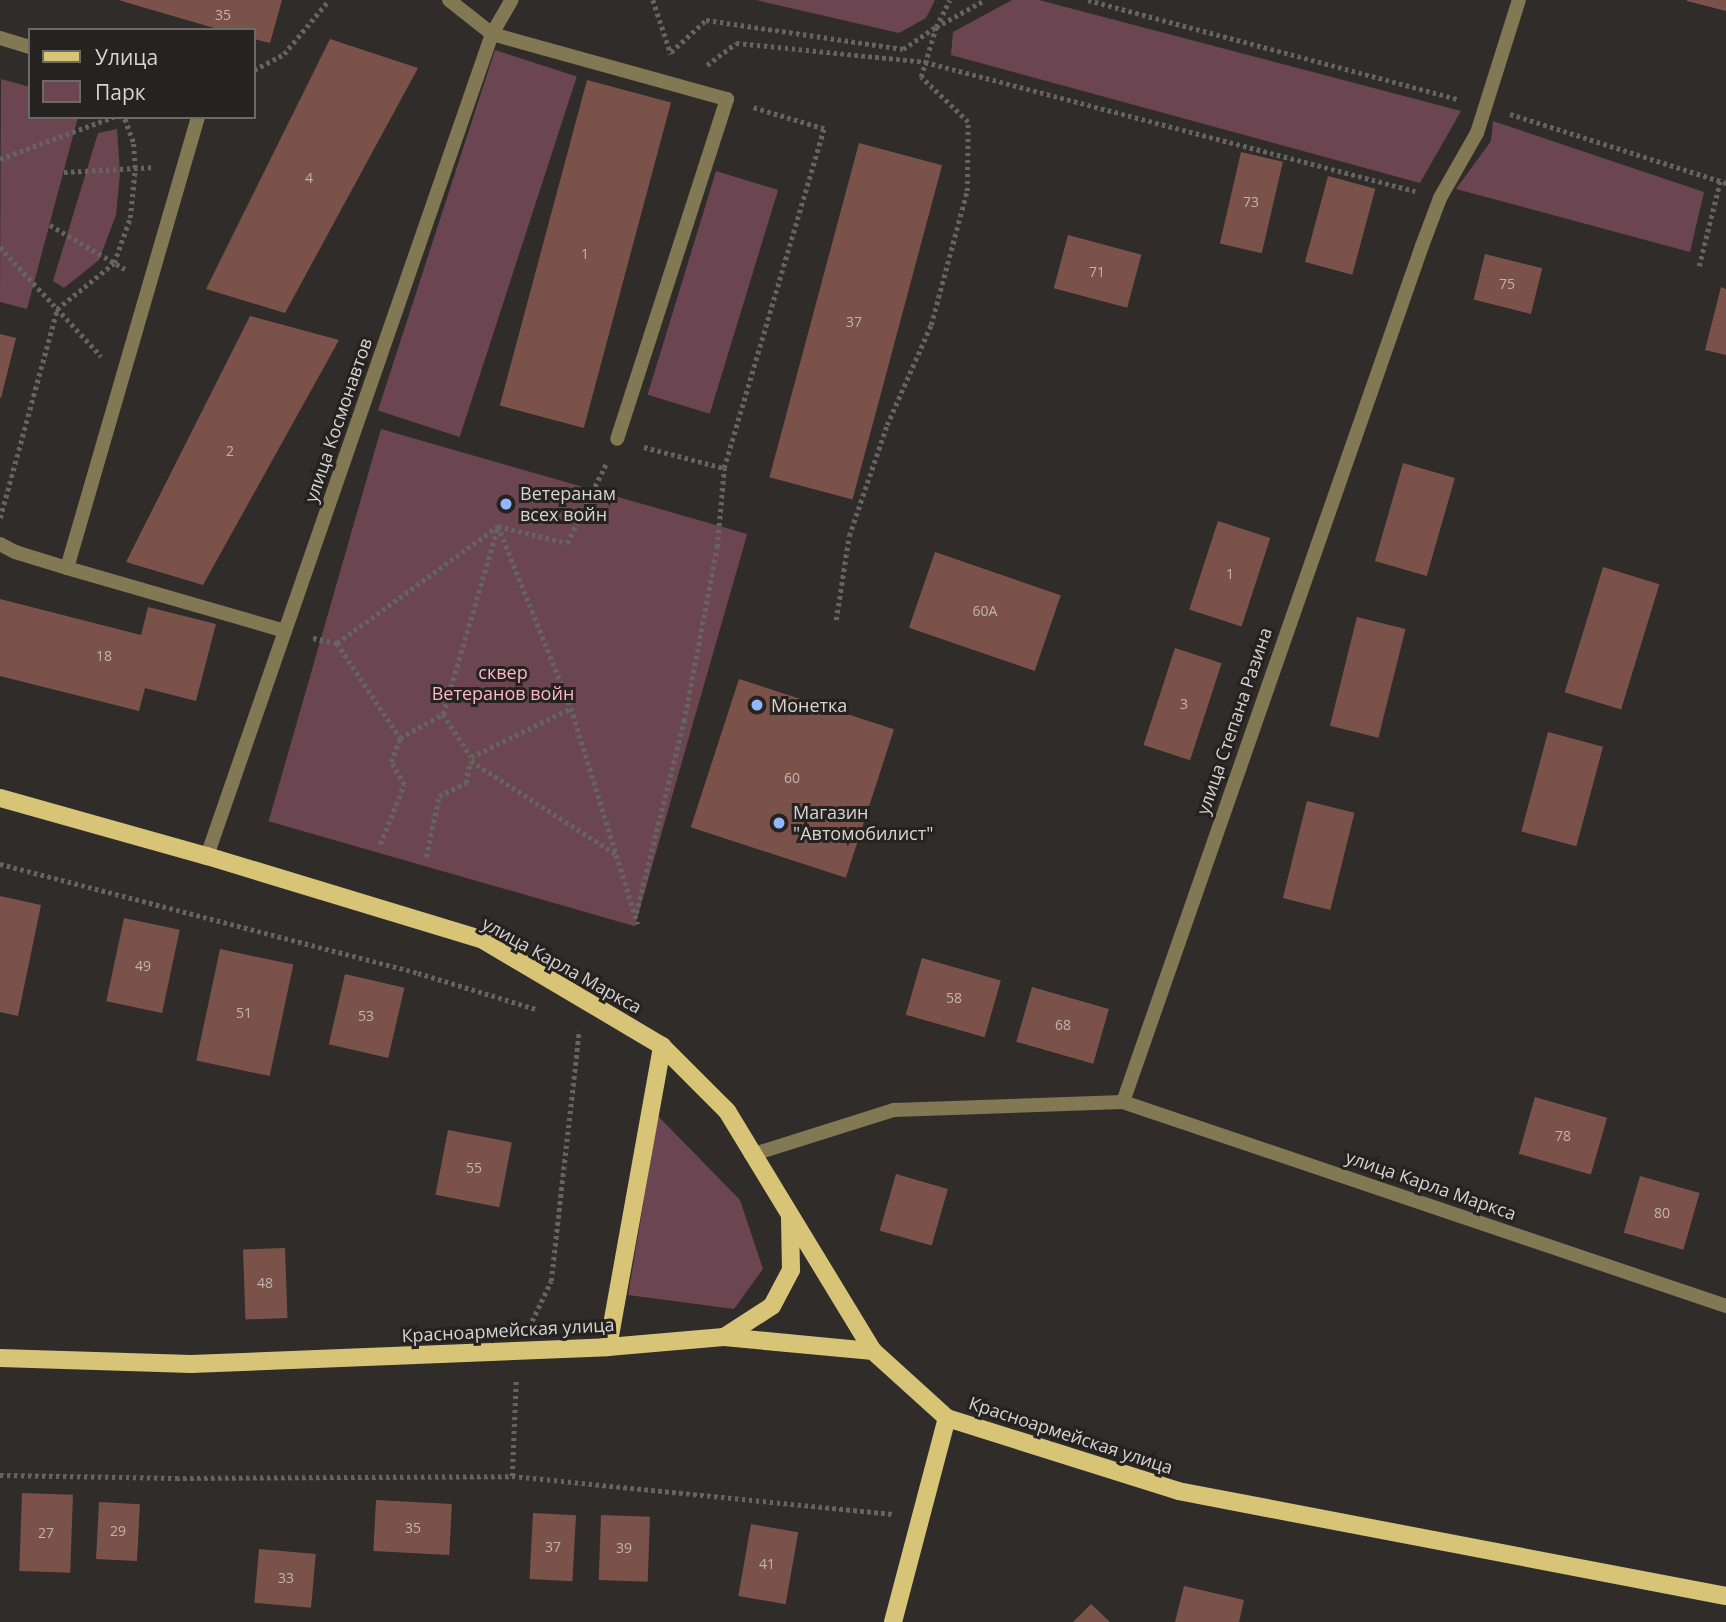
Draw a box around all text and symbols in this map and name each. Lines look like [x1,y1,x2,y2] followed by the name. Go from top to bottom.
[215,7,231,23] house number: 35
[28,28,256,119] legend
[95,43,158,71] text: Улица
[95,78,146,106] text: Парк
[305,170,313,186] house number: 4
[1243,194,1259,210] house number: 73
[581,246,589,262] house number: 1
[1089,264,1105,280] house number: 71
[1499,276,1515,292] house number: 75
[846,314,862,330] house number: 37
[300,335,376,505] street label: улица Космонавтов
[226,443,234,459] house number: 2
[520,483,616,526] place label: Ветеранам всех войн
[498,496,514,512] marker: Ветеранам всех войн
[1226,566,1234,582] house number: 1
[973,603,997,619] house number: 60А
[1192,625,1276,817] street label: улица Степана Разина
[96,648,112,664] house number: 18
[432,662,574,704] park label: сквер Ветеранов войн
[771,694,847,716] place label: Монетка
[1180,696,1188,712] house number: 3
[749,697,765,713] marker: Монетка
[784,770,800,786] house number: 60
[793,802,933,844] place label: Магазин "Автомобилист"
[771,815,787,831] marker: Магазин "Автомобилист"
[479,912,645,1018] street label: улица Карла Маркса
[135,958,151,974] house number: 49
[946,990,962,1006] house number: 58
[236,1005,252,1021] house number: 51
[358,1008,374,1024] house number: 53
[1055,1017,1071,1033] house number: 68
[1555,1128,1571,1144] house number: 78
[1343,1146,1519,1224] street label: улица Карла Маркса
[466,1160,482,1176] house number: 55
[1654,1205,1670,1221] house number: 80
[257,1275,273,1291] house number: 48
[401,1314,615,1346] street label: Красноармейская улица
[966,1392,1176,1478] street label: Красноармейская улица
[405,1520,421,1536] house number: 35
[110,1523,126,1539] house number: 29
[38,1525,54,1541] house number: 27
[545,1539,561,1555] house number: 37
[616,1540,632,1556] house number: 39
[759,1556,775,1572] house number: 41
[278,1570,294,1586] house number: 33

